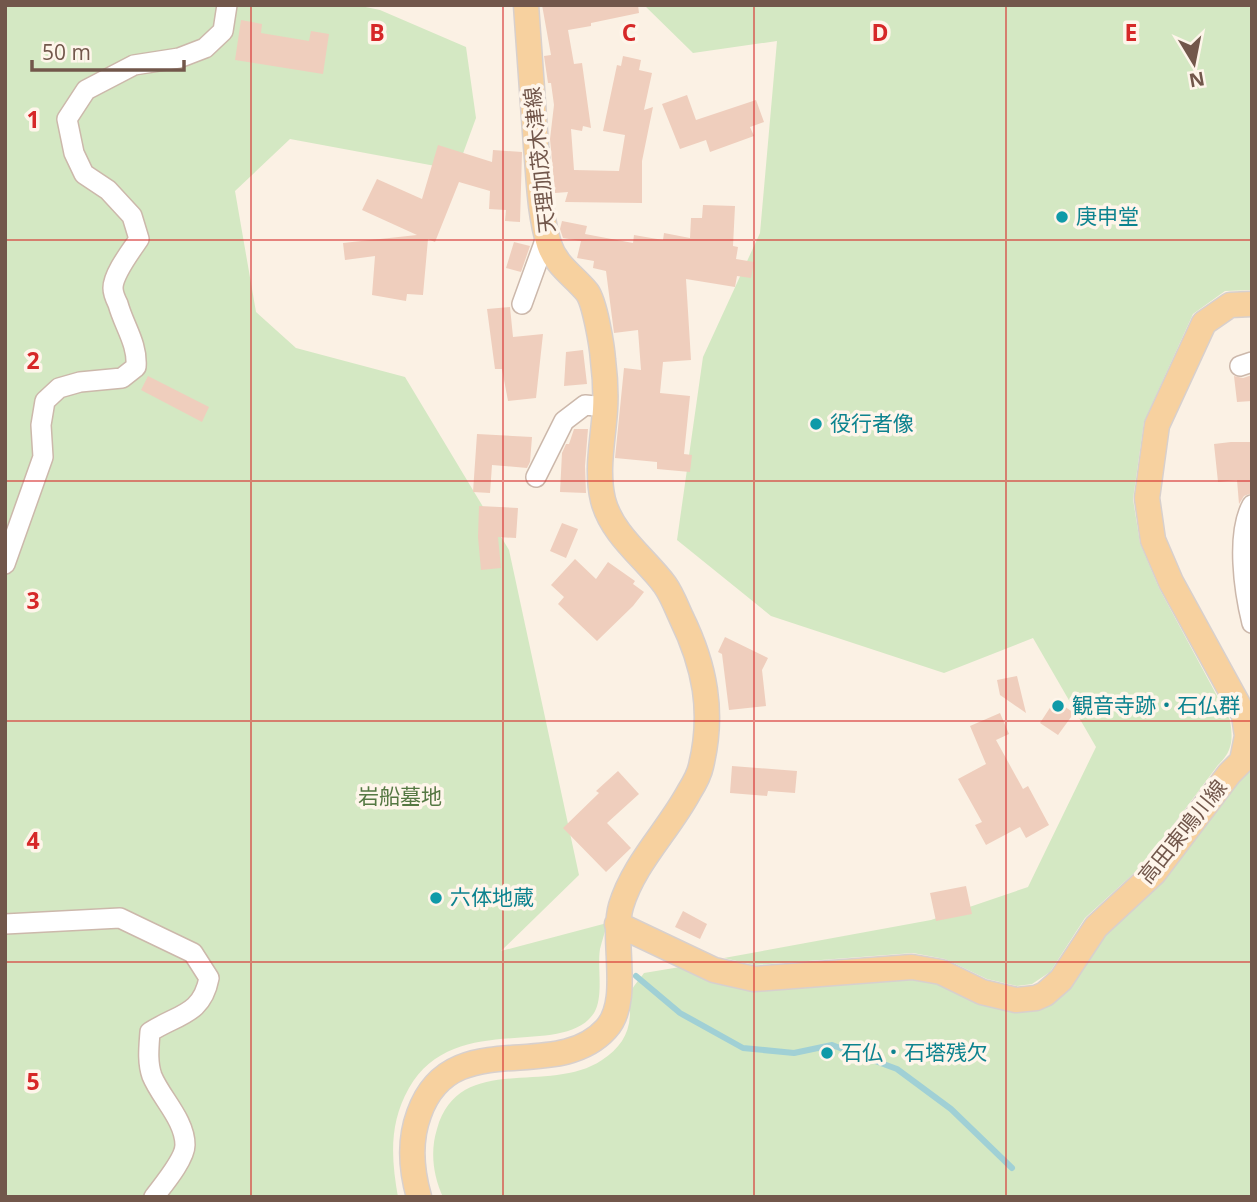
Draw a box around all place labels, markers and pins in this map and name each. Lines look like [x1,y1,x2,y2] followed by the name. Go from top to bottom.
[1076,202,1139,230] place label: 庚申堂
[1054,209,1070,225] marker: 庚申堂
[830,409,914,437] place label: 役行者像
[808,416,824,432] marker: 役行者像
[1072,691,1240,719] place label: 観音寺跡・石仏群
[1050,698,1066,714] marker: 観音寺跡・石仏群
[450,883,534,911] place label: 六体地蔵
[428,890,444,906] marker: 六体地蔵
[841,1038,988,1066] place label: 石仏・石塔残欠
[819,1045,835,1061] marker: 石仏・石塔残欠

